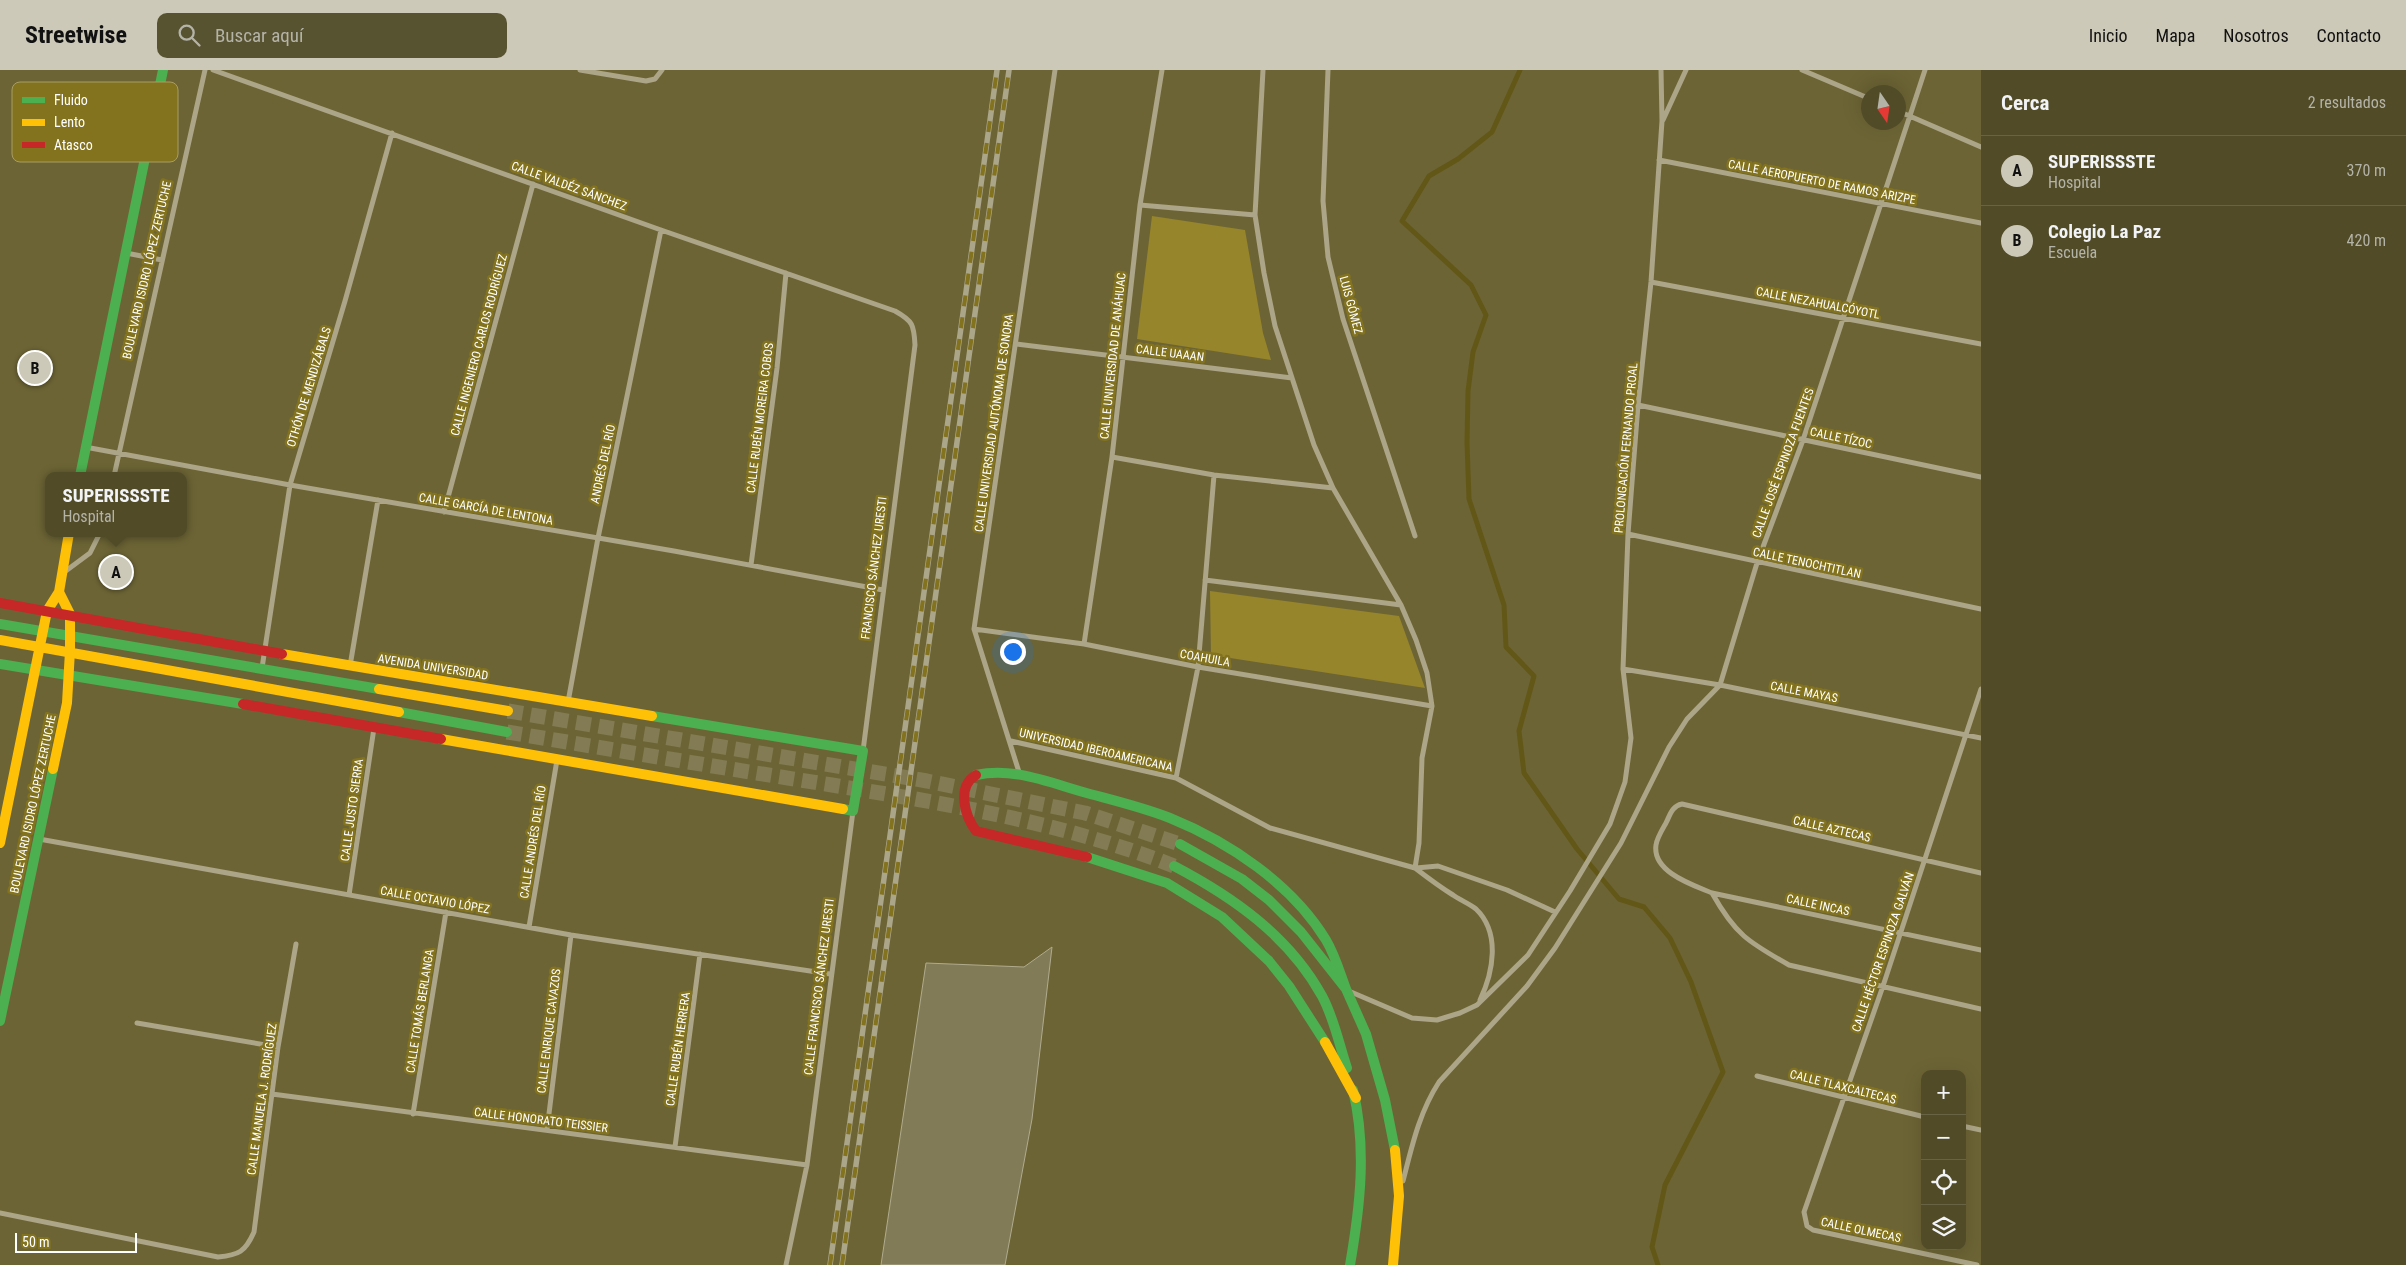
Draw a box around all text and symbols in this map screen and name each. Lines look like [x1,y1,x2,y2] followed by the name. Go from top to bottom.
[157,13,507,58] search box
[25,21,127,49] text: Streetwise
[175,21,203,49] icon: search
[215,24,304,47] text: Buscar aquí
[2089,25,2128,46] text: Inicio
[2156,25,2195,46] text: Mapa
[2223,25,2289,46] text: Nosotros
[2317,25,2381,46] text: Contacto
[12,82,178,162] legend
[1861,85,1906,130] north arrow
[2001,91,2049,115] text: Cerca
[54,92,88,108] text: Fluido
[2308,93,2386,112] text: 2 resultados
[54,114,85,130] text: Lento
[54,137,93,153] text: Atasco
[2048,150,2155,173] text: SUPERISSSTE
[1727,157,1917,207] street label: CALLE AEROPUERTO DE RAMOS ARIZPE
[509,158,629,213] street label: CALLE VALDÉZ SÁNCHEZ
[2012,161,2022,180] text: A
[2347,161,2386,180] text: 370 m
[2048,173,2101,192] text: Hospital
[119,179,174,360] street label: BOULEVARD ISIDRO LÓPEZ ZERTUCHE
[2048,220,2161,243] text: Colegio La Paz
[2013,231,2021,250] text: B
[2347,231,2386,250] text: 420 m
[2048,243,2097,262] text: Escuela
[447,252,510,437] street label: CALLE INGENIERO CARLOS RODRÍGUEZ
[1096,272,1129,440] street label: CALLE UNIVERSIDAD DE ANÁHUAC
[1337,274,1366,336] street label: LUIS GÓMEZ
[1755,283,1882,322] street label: CALLE NEZAHUALCÓYOTL
[971,313,1016,533] street label: CALLE UNIVERSIDAD AUTÓNOMA DE SONORA
[283,325,334,449] street label: OTHÓN DE MENDIZÁBALS
[743,342,776,494] street label: CALLE RUBÉN MOREIRA COBOS
[1135,342,1205,364] street label: CALLE UAAAN
[19,349,51,387] pin: B
[1611,362,1640,534] street label: PROLONGACIÓN FERNANDO PROAL
[1748,386,1817,540] street label: CALLE JOSÉ ESPINOZA FUENTES
[587,423,618,505] street label: ANDRÉS DEL RÍO
[1809,424,1874,451] street label: CALLE TÍZOC
[45,472,187,537] popup
[62,484,170,507] text: SUPERISSSTE
[418,489,554,528] street label: CALLE GARCÍA DE LENTONA
[857,496,890,640] street label: FRANCISCO SÁNCHEZ URESTI
[62,507,115,526] text: Hospital
[1752,545,1862,581] street label: CALLE TENOCHTITLAN
[100,553,132,591] pin: A
[1000,639,1026,665] your location
[1179,647,1231,669] street label: COAHUILA
[377,651,490,683] street label: AVENIDA UNIVERSIDAD
[1769,679,1839,705] street label: CALLE MAYAS
[6,713,59,895] street label: BOULEVARD ISIDRO LÓPEZ ZERTUCHE
[1018,725,1174,775] street label: UNIVERSIDAD IBEROAMERICANA
[338,758,366,862] street label: CALLE JUSTO SIERRA
[516,784,549,900] street label: CALLE ANDRÉS DEL RÍO
[1792,813,1872,845] street label: CALLE AZTECAS
[1848,870,1917,1034] street label: CALLE HÉCTOR ESPINOZA GALVÁN
[379,882,491,917] street label: CALLE OCTAVIO LÓPEZ
[1785,891,1851,919] street label: CALLE INCAS
[800,898,837,1076] street label: CALLE FRANCISCO SÁNCHEZ URESTI
[402,948,437,1074] street label: CALLE TOMÁS BERLANGA
[534,968,564,1094] street label: CALLE ENRIQUE CAVAZOS
[662,991,693,1107] street label: CALLE RUBÉN HERRERA
[243,1022,280,1176] street label: CALLE MANUELA J. RODRÍGUEZ
[1788,1067,1898,1107] street label: CALLE TLAXCALTECAS
[1921,1070,1966,1250] map controls
[1921,1070,1966,1115] button: +
[473,1105,609,1135] street label: CALLE HONORATO TEISSIER
[1921,1115,1966,1160] button: −
[1921,1160,1966,1205] button: locate
[1921,1205,1966,1250] button: layers
[1820,1215,1902,1245] street label: CALLE OLMECAS
[15,1230,138,1253] scale bar
[22,1234,50,1250] text: 50 m

